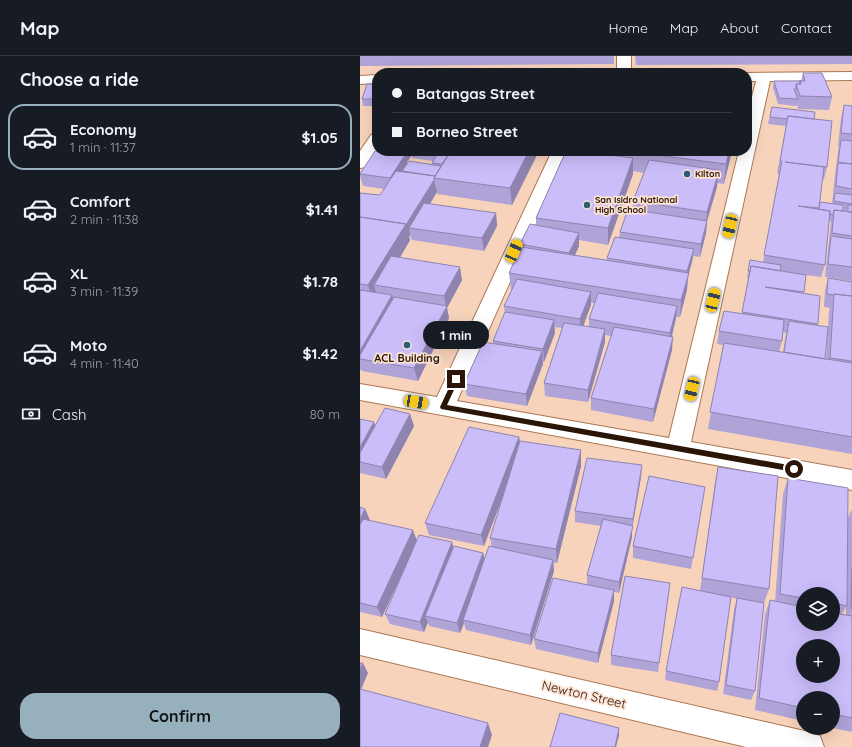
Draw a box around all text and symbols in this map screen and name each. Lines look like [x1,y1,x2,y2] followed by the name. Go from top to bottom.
[20,16,59,40] text: Map
[609,19,648,37] text: Home
[670,19,698,37] text: Map
[720,19,759,37] text: About
[781,19,832,37] text: Contact
[20,68,139,91] text: Choose a ride
[416,84,535,103] text: Batangas Street
[22,119,58,155] icon: car
[70,120,137,139] text: Economy
[416,122,518,141] text: Borneo Street
[302,128,338,147] text: $1.05
[70,139,136,155] text: 1 min · 11:37
[695,168,720,179] place label: Kilton
[682,169,692,179] marker: Kilton
[22,191,58,227] icon: car
[70,192,131,211] text: Comfort
[595,194,677,215] place label: San Isidro National High School
[306,200,338,219] text: $1.41
[582,200,592,210] marker: San Isidro National High School
[70,211,138,227] text: 2 min · 11:38
[721,213,739,239] car
[504,238,524,264] car
[22,263,58,299] icon: car
[70,264,88,283] text: XL
[303,272,338,291] text: $1.78
[70,283,138,299] text: 3 min · 11:39
[704,287,722,313] car
[423,321,489,349] callout: 1 min
[440,327,472,343] text: 1 min
[22,335,58,371] icon: car
[70,336,107,355] text: Moto
[402,340,412,350] marker: ACL Building
[303,344,338,363] text: $1.42
[374,351,440,365] place label: ACL Building
[70,355,139,371] text: 4 min · 11:40
[447,370,465,388] route end
[683,376,701,402] car
[403,394,429,410] car
[20,403,42,425] icon: cash
[52,405,86,424] text: Cash
[310,406,340,422] text: 80 m
[785,460,803,478] route start
[796,587,840,735] map controls
[796,587,840,631] button: layers
[796,639,840,683] button: +
[540,677,628,711] street label: Newton Street
[796,691,840,735] button: −
[20,693,340,739] button: Confirm

